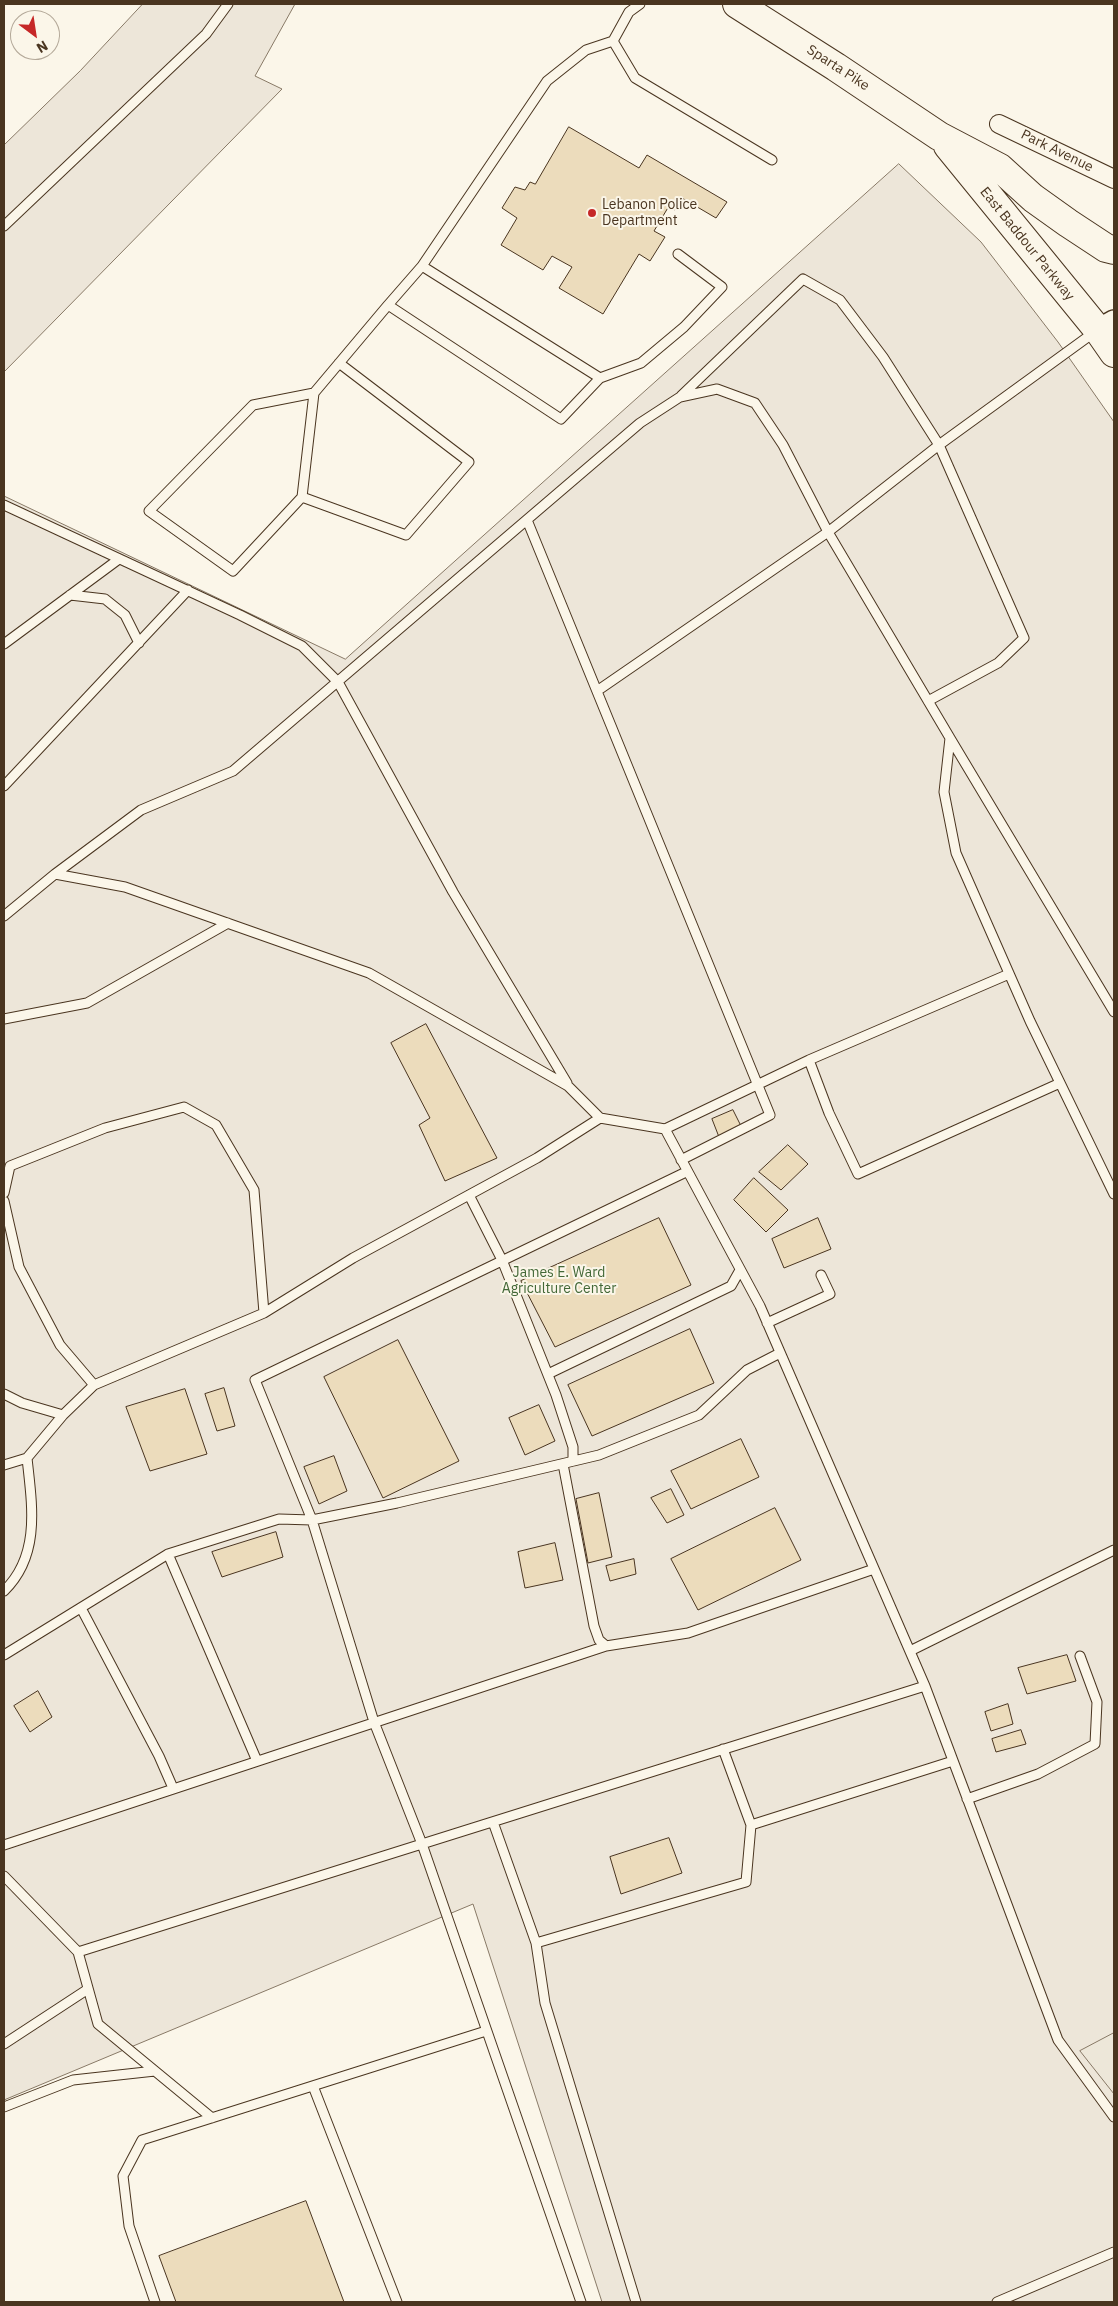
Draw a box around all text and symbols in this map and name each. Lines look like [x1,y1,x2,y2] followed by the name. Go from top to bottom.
[10,10,60,60] north arrow
[33,37,51,57] text: N
[803,42,873,94] street label: Sparta Pike
[1018,126,1096,176] street label: Park Avenue
[976,184,1078,304] street label: East Baddour Parkway
[602,197,697,230] place label: Lebanon Police Department
[586,207,598,219] marker: Lebanon Police Department
[502,1265,616,1298] park label: James E. Ward Agriculture Center

